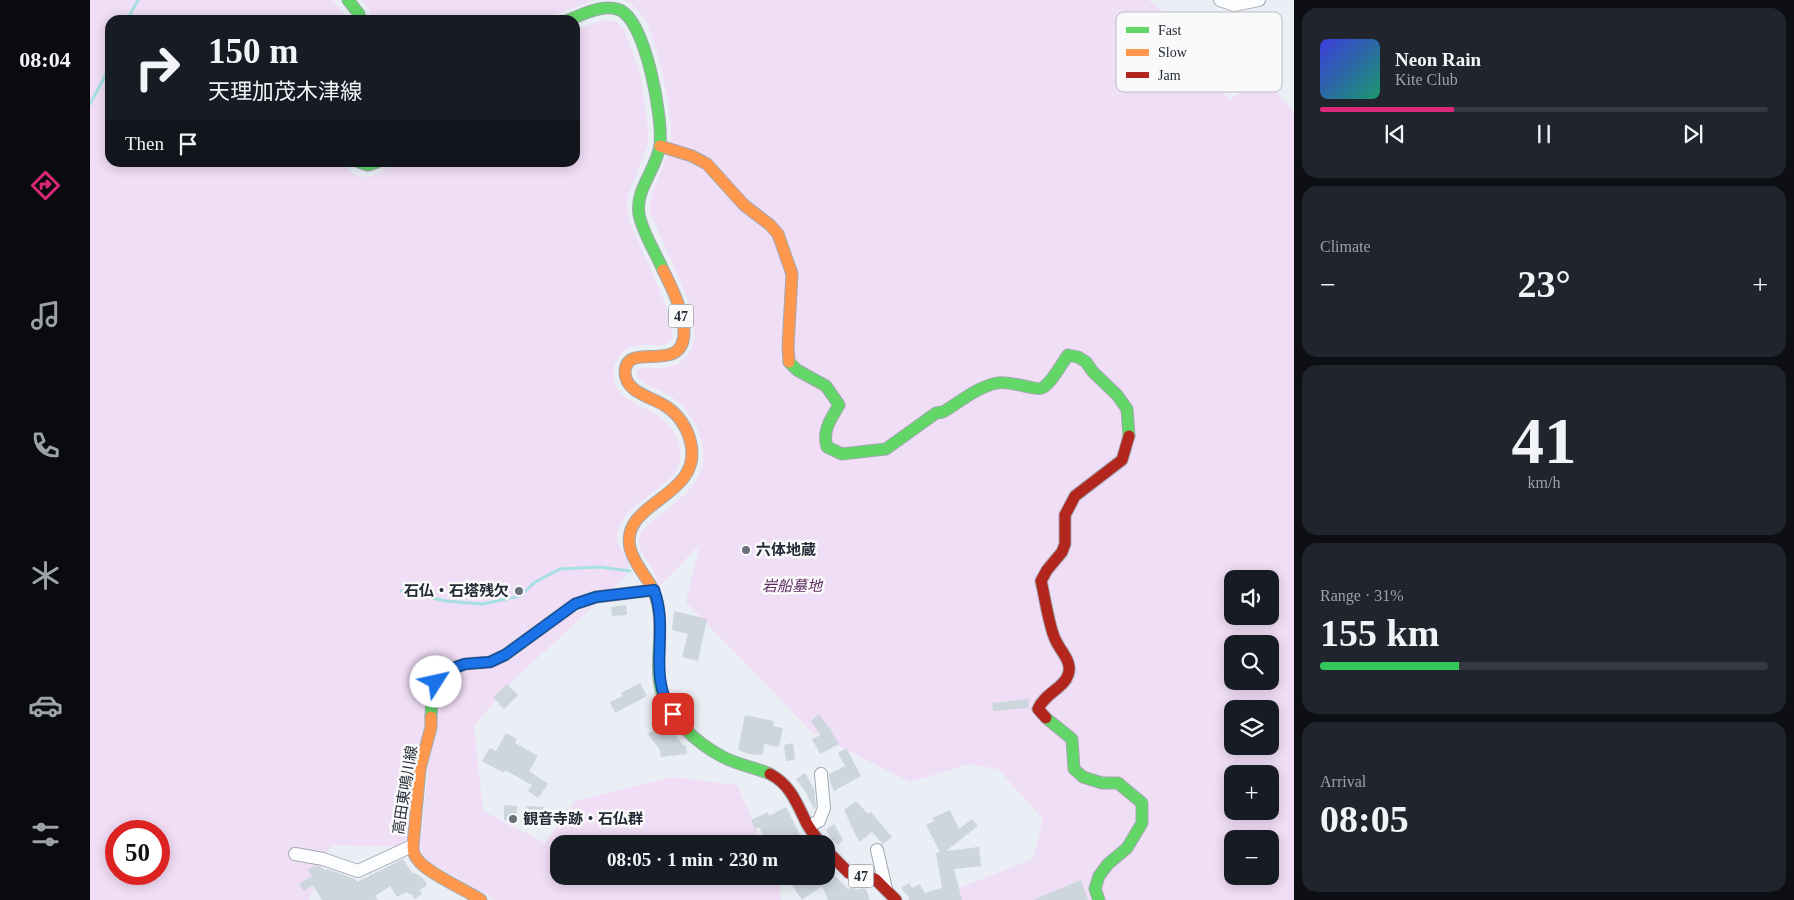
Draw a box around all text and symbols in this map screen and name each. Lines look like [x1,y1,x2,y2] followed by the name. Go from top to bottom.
[1116,12,1282,92] legend
[1158,23,1181,38] text: Fast
[208,32,298,71] text: 150 m
[125,35,190,100] icon: right
[1158,45,1188,60] text: Slow
[19,47,71,72] text: 08:04
[1395,49,1481,70] text: Neon Rain
[1158,68,1181,83] text: Jam
[1395,71,1458,88] text: Kite Club
[208,79,362,104] text: 天理加茂木津線
[1381,120,1409,148] icon: previous
[1530,120,1558,148] icon: pause
[1679,120,1707,148] icon: next
[174,130,202,158] icon: arrive
[125,133,164,154] text: Then
[28,168,63,203] icon: directions
[1320,238,1371,255] text: Climate
[1517,263,1571,305] text: 23°
[1320,269,1336,300] text: −
[1752,269,1768,300] text: +
[28,298,63,333] icon: music
[668,304,694,328] road number: 47
[1512,405,1577,477] text: 41
[28,428,63,463] icon: phone
[1528,474,1560,491] text: km/h
[756,542,816,558] place label: 六体地蔵
[740,544,752,556] marker: 六体地蔵
[28,558,63,593] icon: climate
[1224,570,1279,885] map controls
[1224,570,1279,625] button: sound
[762,578,824,594] park label: 岩船墓地
[404,582,509,599] place label: 石仏・石塔残欠
[513,585,525,597] marker: 石仏・石塔残欠
[1320,587,1404,604] text: Range · 31%
[1320,612,1439,654] text: 155 km
[1224,635,1279,690] button: search
[409,655,461,707] position arrow
[28,688,63,723] icon: car
[652,693,694,735] pin
[659,700,687,728] icon: arrive
[1224,700,1279,755] button: layers
[390,744,420,836] street label: 高田東鳴川線
[1224,765,1279,820] button: +
[1320,773,1366,790] text: Arrival
[1320,798,1409,840] text: 08:05
[523,811,643,827] place label: 観音寺跡・石仏群
[507,813,519,825] marker: 観音寺跡・石仏群
[28,817,63,852] icon: filters
[105,820,170,885] speed limit sign: 50
[1224,830,1279,885] button: −
[607,849,778,870] text: 08:05 · 1 min · 230 m
[848,864,874,888] road number: 47

